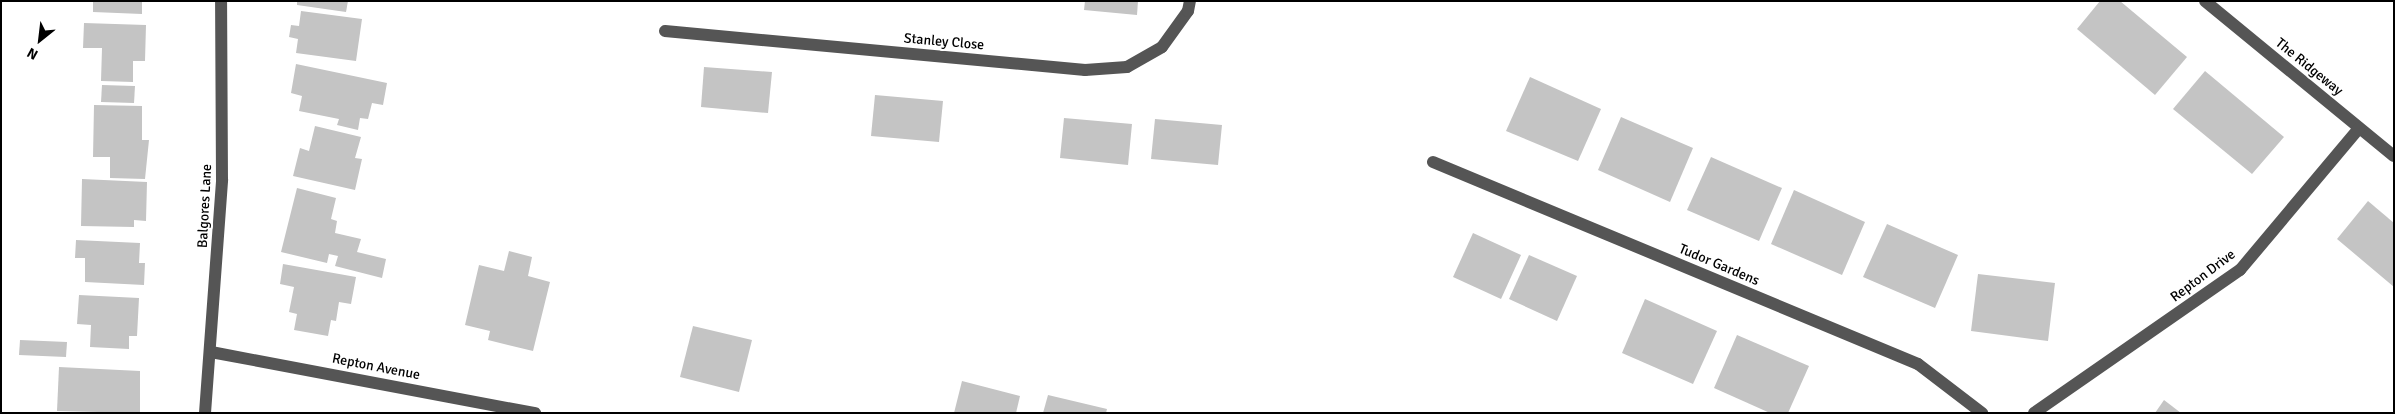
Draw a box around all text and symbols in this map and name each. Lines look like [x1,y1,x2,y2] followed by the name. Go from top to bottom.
[15,15,65,65] north arrow
[903,30,985,54] street label: Stanley Close
[2272,35,2346,99] street label: The Ridgeway
[24,44,41,63] text: N
[194,163,216,249] street label: Balgores Lane
[1676,241,1762,289] street label: Tudor Gardens
[2167,246,2239,306] street label: Repton Drive
[331,350,421,384] street label: Repton Avenue

